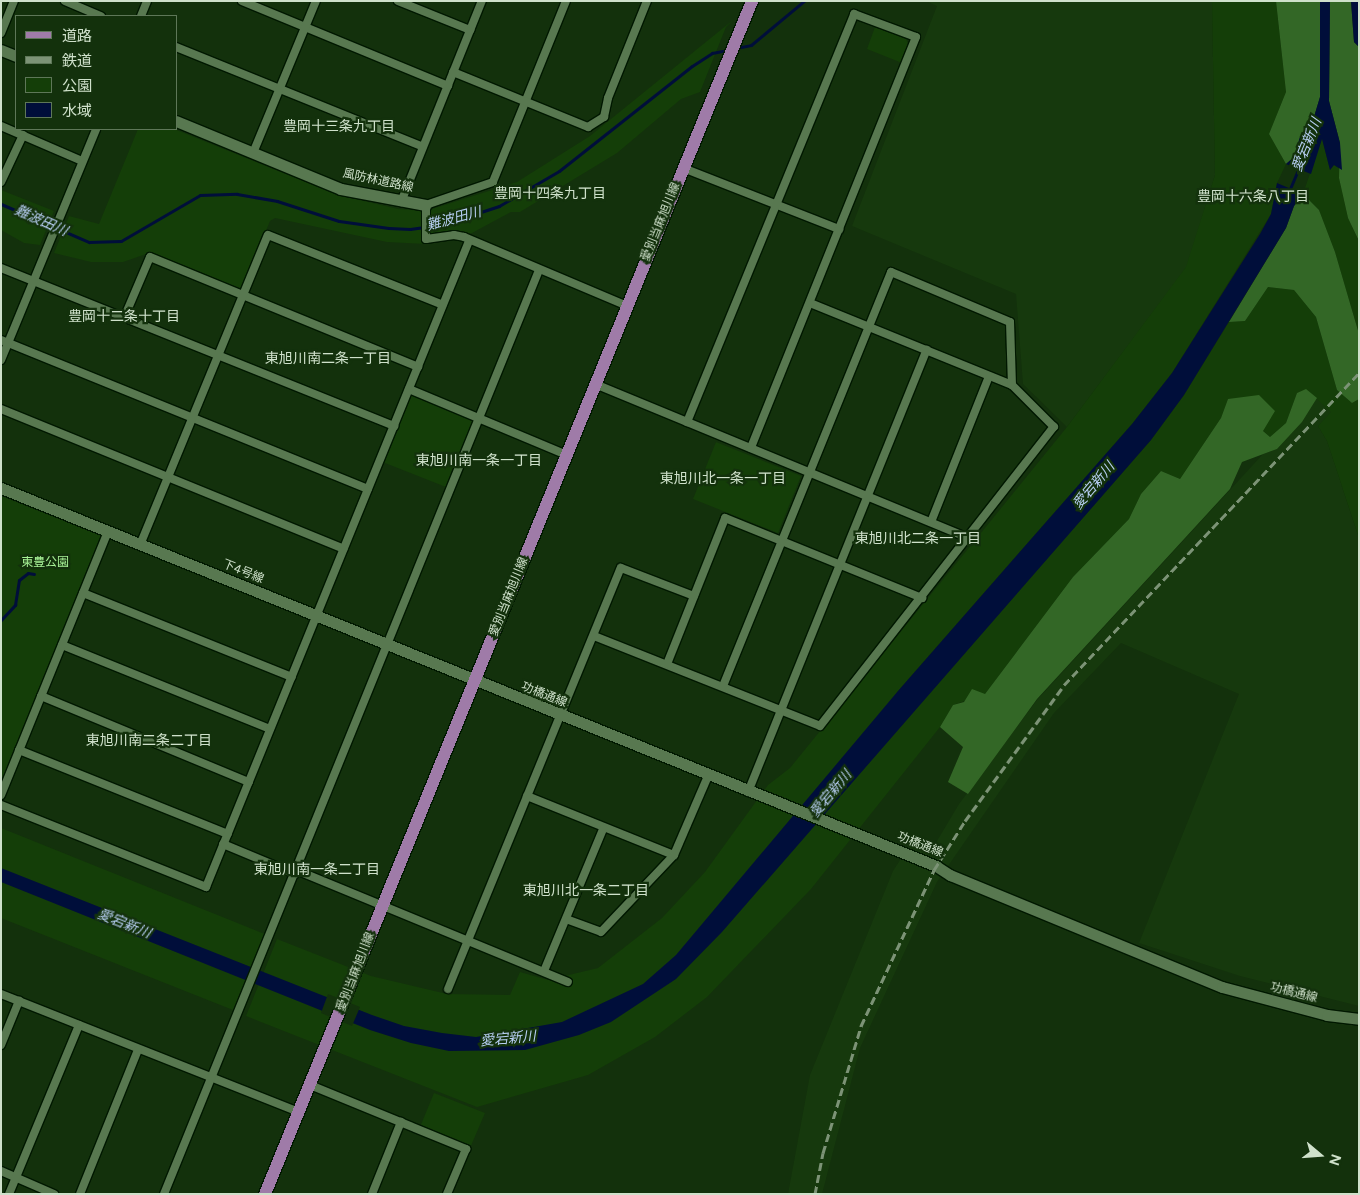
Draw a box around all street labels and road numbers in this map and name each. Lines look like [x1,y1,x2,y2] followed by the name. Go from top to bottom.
[341,166,415,196] street label: 風防林道路線
[639,180,683,264] street label: 愛別当麻旭川線
[487,555,531,639] street label: 愛別当麻旭川線
[220,557,266,587] street label: 下4号線
[519,679,569,711] street label: 功橋通線
[895,829,945,861] street label: 功橋通線
[334,930,378,1014] street label: 愛別当麻旭川線
[1269,980,1319,1006] street label: 功橋通線

